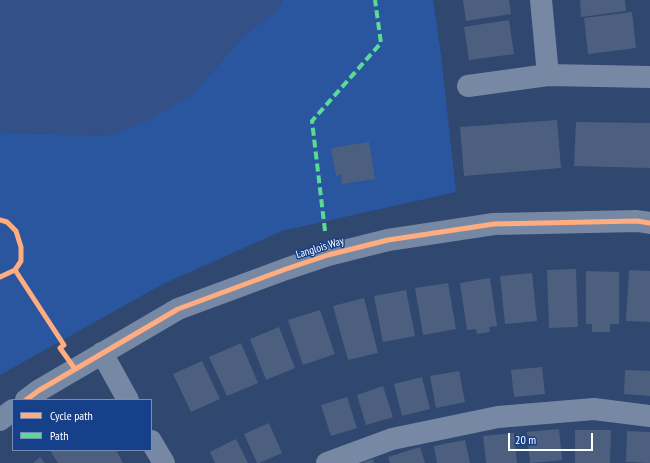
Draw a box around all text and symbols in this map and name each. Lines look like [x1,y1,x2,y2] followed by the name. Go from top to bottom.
[294,234,346,262] street label: Langlois Way
[12,399,152,451] legend
[50,408,93,423] text: Cycle path
[510,425,595,451] scale bar
[50,428,68,443] text: Path
[515,432,536,447] text: 20 m

